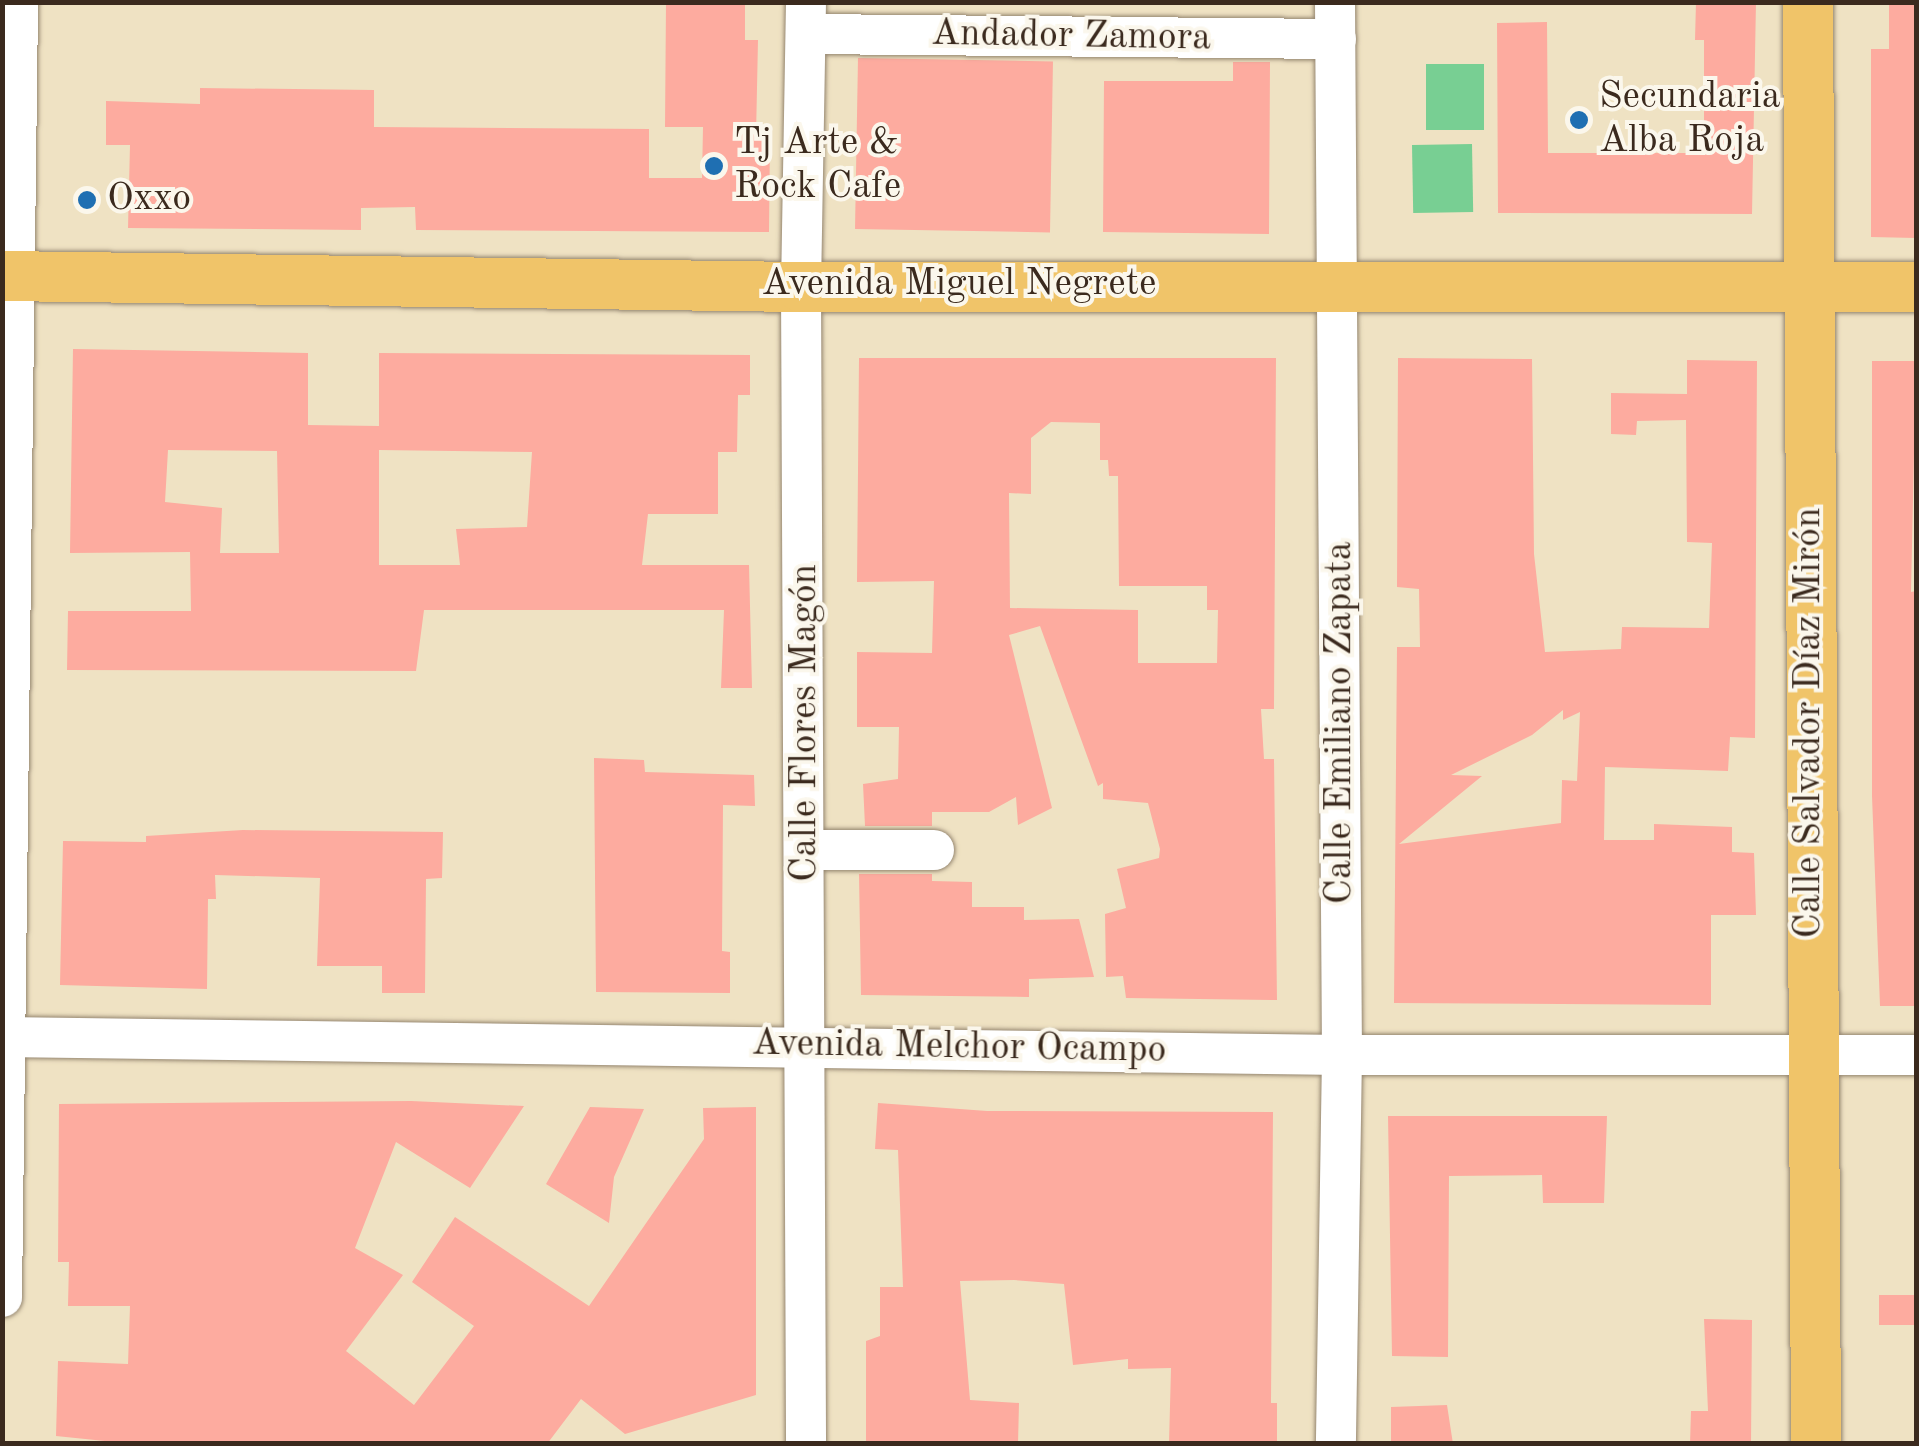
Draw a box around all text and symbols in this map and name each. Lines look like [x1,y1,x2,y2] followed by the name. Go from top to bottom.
[931,12,1211,62] street label: Andador Zamora
[1599,75,1781,164] place label: Secundaria Alba Roja
[1568,109,1590,131] marker: Secundaria Alba Roja
[734,121,901,210] place label: Tj Arte & Rock Cafe
[703,155,725,177] marker: Tj Arte & Rock Cafe
[107,177,191,223] place label: Oxxo
[76,189,98,211] marker: Oxxo
[762,262,1156,308] street label: Avenida Miguel Negrete
[1787,507,1833,939] street label: Calle Salvador Díaz Mirón
[1318,542,1364,904] street label: Calle Emiliano Zapata
[783,564,829,882] street label: Calle Flores Magón
[751,1022,1167,1074] street label: Avenida Melchor Ocampo

